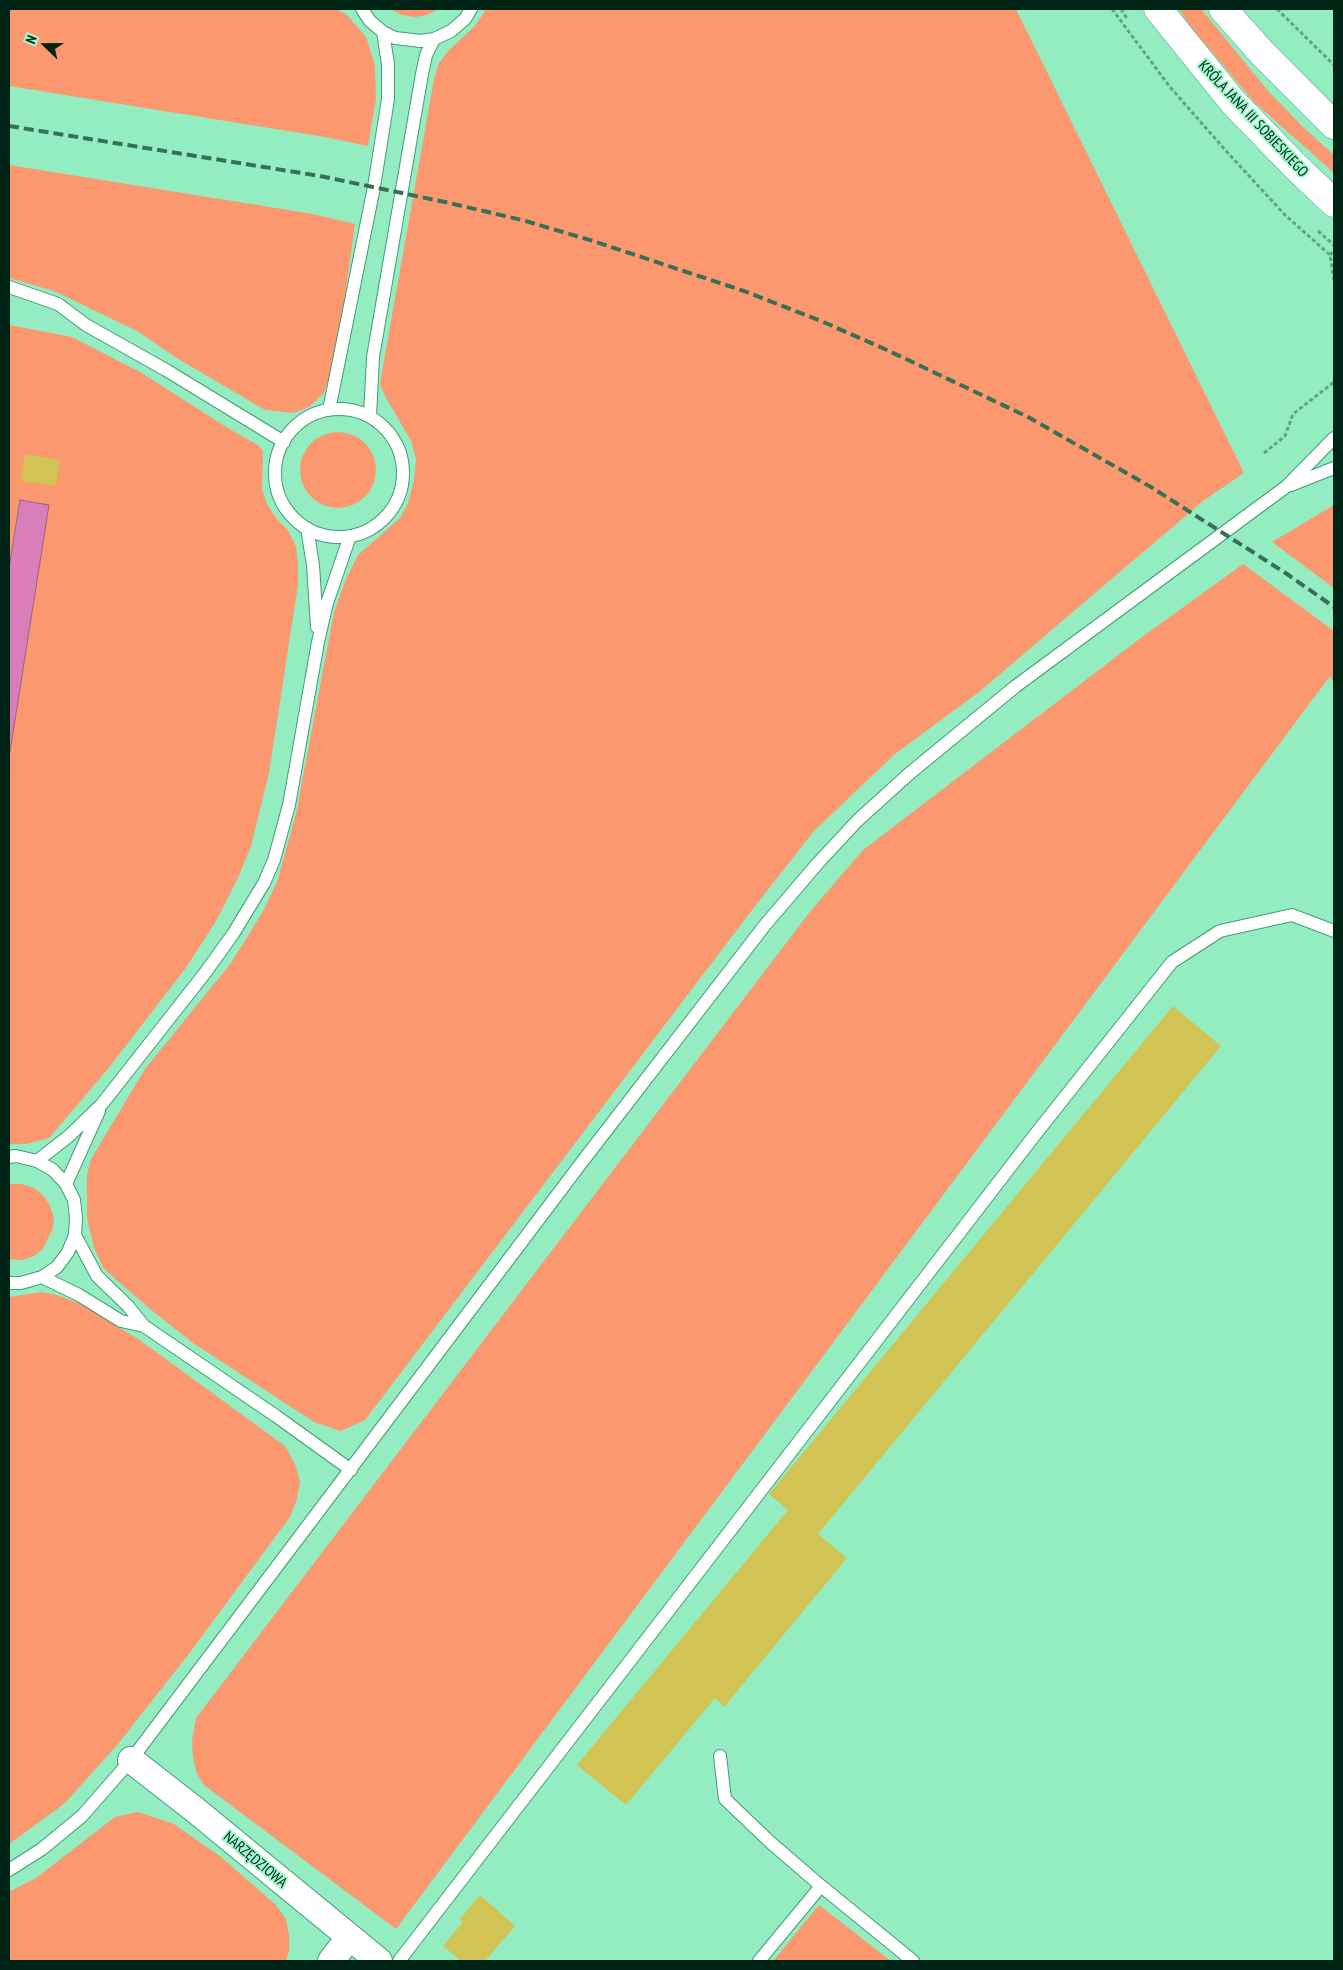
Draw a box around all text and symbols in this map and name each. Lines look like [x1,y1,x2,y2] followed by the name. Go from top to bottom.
[20,20,70,70] north arrow
[21,33,41,46] text: N
[1194,57,1312,181] street label: KRÓLA JANA III SOBIESKIEGO
[220,1828,290,1892] street label: NARZĘDZIOWA

